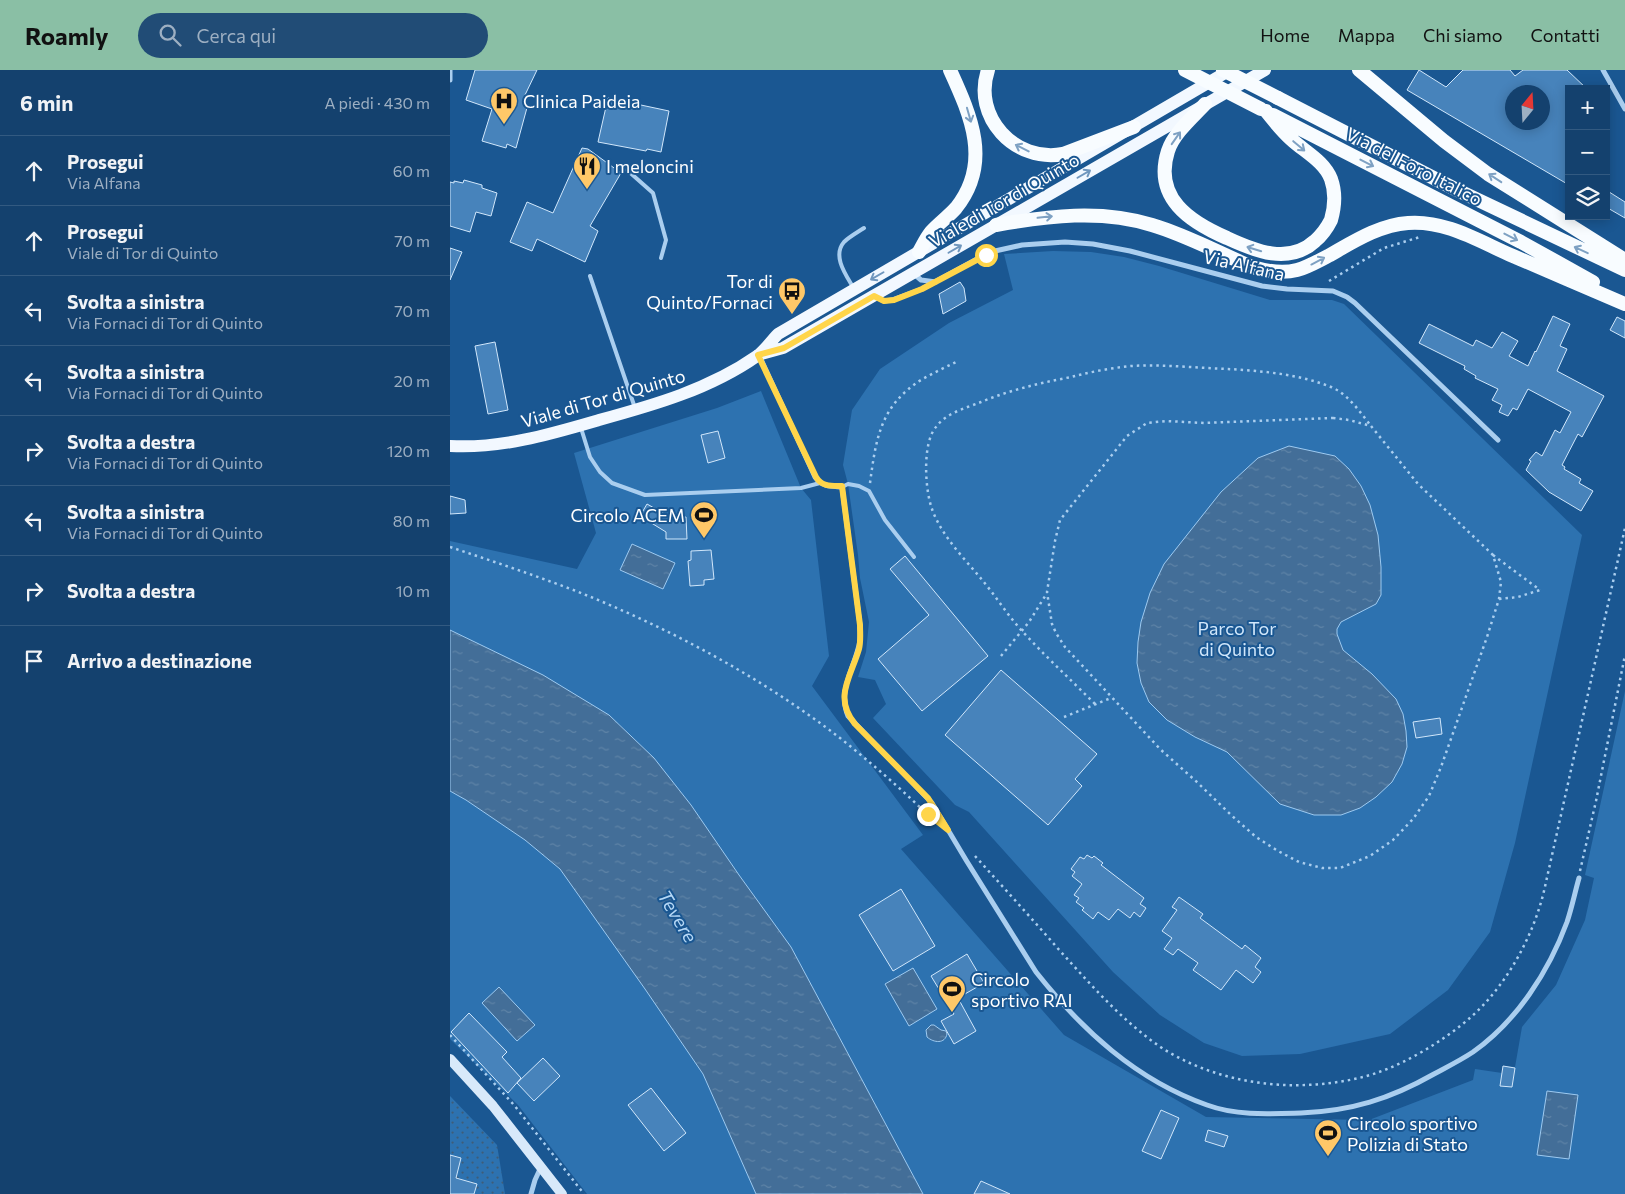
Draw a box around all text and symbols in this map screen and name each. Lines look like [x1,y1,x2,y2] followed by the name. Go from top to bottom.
[138,13,488,58] search box
[25,21,108,50] text: Roamly
[156,21,184,49] icon: search
[196,24,276,47] text: Cerca qui
[1260,24,1310,46] text: Home
[1338,24,1395,46] text: Mappa
[1423,24,1502,46] text: Chi siamo
[1530,24,1600,46] text: Contatti
[1505,85,1550,130] north arrow
[1565,85,1610,220] map controls
[1565,85,1610,130] button: +
[489,86,519,125] hospital icon: Clinica Paideia
[20,90,73,115] text: 6 min
[523,90,641,112] place label: Clinica Paideia
[324,93,430,112] text: A piedi · 430 m
[964,107,974,123] one-way arrow
[1342,122,1486,210] street label: Via del Foro Italico
[1565,130,1610,175] button: −
[1171,131,1181,145] one-way arrow
[1293,141,1306,152] one-way arrow
[1015,143,1030,152] one-way arrow
[925,148,1083,252] street label: Viale di Tor di Quinto
[67,150,144,173] text: Prosegui
[572,151,602,190] restaurant icon: I meloncini
[606,155,694,177] place label: I meloncini
[20,157,48,185] icon: ahead
[1359,159,1374,168] one-way arrow
[393,161,430,180] text: 60 m
[1076,168,1091,178] one-way arrow
[67,173,141,192] text: Via Alfana
[1488,173,1502,183] one-way arrow
[1565,175,1610,220] button: layers
[1036,212,1052,222] one-way arrow
[67,220,144,243] text: Prosegui
[20,227,48,255] icon: ahead
[394,231,430,250] text: 70 m
[1504,232,1519,242] one-way arrow
[67,243,218,262] text: Viale di Tor di Quinto
[947,243,961,253] one-way arrow
[975,244,998,267] route start
[1246,244,1262,253] one-way arrow
[1574,244,1589,254] one-way arrow
[1201,245,1287,285] street label: Via Alfana
[1310,256,1325,266] one-way arrow
[646,270,773,313] place label: Tor di Quinto/Fornaci
[870,272,885,282] one-way arrow
[777,276,807,315] bus stop icon: Tor di Quinto/Fornaci
[67,290,205,313] text: Svolta a sinistra
[20,297,48,325] icon: left
[394,301,430,320] text: 70 m
[67,313,263,332] text: Via Fornaci di Tor di Quinto
[67,360,205,383] text: Svolta a sinistra
[518,364,688,432] street label: Viale di Tor di Quinto
[20,367,48,395] icon: left
[394,371,430,390] text: 20 m
[67,383,263,402] text: Via Fornaci di Tor di Quinto
[67,430,195,453] text: Svolta a destra
[20,437,48,465] icon: right
[387,441,430,460] text: 120 m
[67,453,263,472] text: Via Fornaci di Tor di Quinto
[67,500,205,523] text: Svolta a sinistra
[689,500,719,539] sports icon: Circolo ACEM
[571,504,685,526] place label: Circolo ACEM
[20,507,48,535] icon: left
[393,511,430,530] text: 80 m
[67,523,263,542] text: Via Fornaci di Tor di Quinto
[20,577,48,605] icon: right
[67,579,195,602] text: Svolta a destra
[396,581,430,600] text: 10 m
[1198,617,1276,660] park label: Parco Tor di Quinto
[20,647,48,675] icon: arrive
[67,649,252,672] text: Arrivo a destinazione
[917,803,940,826] route end
[653,885,703,947] water label: Tevere
[971,968,1072,1011] place label: Circolo sportivo RAI
[937,974,967,1013] sports icon: Circolo sportivo RAI
[1347,1112,1478,1155] place label: Circolo sportivo Polizia di Stato
[1313,1118,1343,1157] sports icon: Circolo sportivo Polizia di Stato

